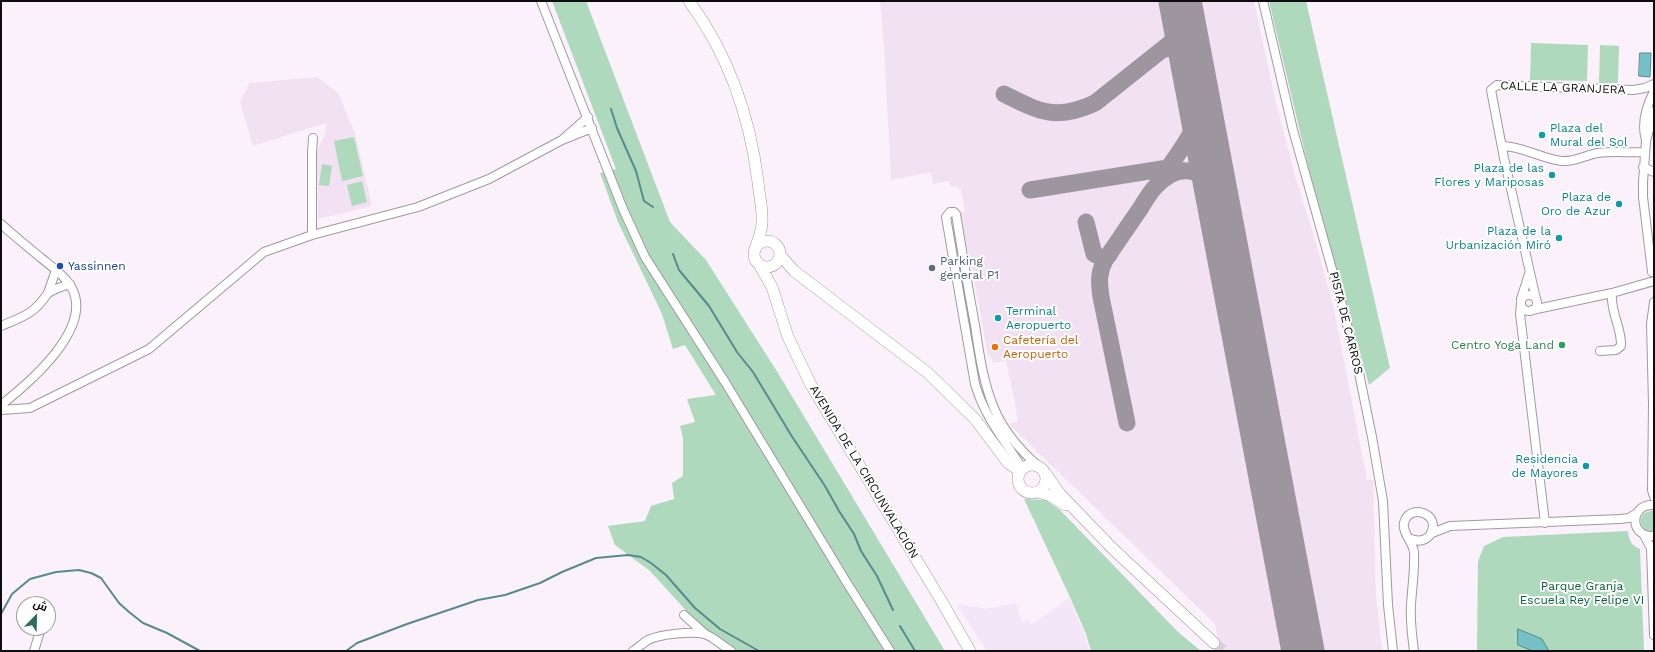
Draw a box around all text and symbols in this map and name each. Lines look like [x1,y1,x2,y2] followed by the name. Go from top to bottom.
[1500,79,1626,97] street label: CALLE LA GRANJERA
[1550,121,1628,149] place label: Plaza del Mural del Sol
[1537,130,1547,140] marker: Plaza del Mural del Sol
[1434,161,1544,189] place label: Plaza de las Flores y Mariposas
[1547,170,1557,180] marker: Plaza de las Flores y Mariposas
[1541,190,1611,218] place label: Plaza de Oro de Azur
[1614,199,1624,209] marker: Plaza de Oro de Azur
[1446,224,1551,252] place label: Plaza de la Urbanización Miró
[1554,233,1564,243] marker: Plaza de la Urbanización Miró
[940,254,999,282] place label: Parking general P1
[68,259,126,273] place label: Yassinnen
[55,261,65,271] marker: Yassinnen
[927,263,937,273] marker: Parking general P1
[1326,270,1366,376] street label: PISTA DE CARROS
[1006,304,1071,332] place label: Terminal Aeropuerto
[993,313,1003,323] marker: Terminal Aeropuerto
[1003,333,1078,361] place label: Cafetería del Aeropuerto
[1451,338,1554,352] place label: Centro Yoga Land
[1557,340,1567,350] marker: Centro Yoga Land
[990,342,1000,352] marker: Cafetería del Aeropuerto
[806,383,922,561] street label: AVENIDA DE LA CIRCUNVALACIÓN
[1511,452,1578,480] place label: Residencia de Mayores
[1581,461,1591,471] marker: Residencia de Mayores
[1520,579,1644,607] park label: Parque Granja Escuela Rey Felipe VI
[16,596,56,636] north arrow
[31,597,50,614] text: ش

